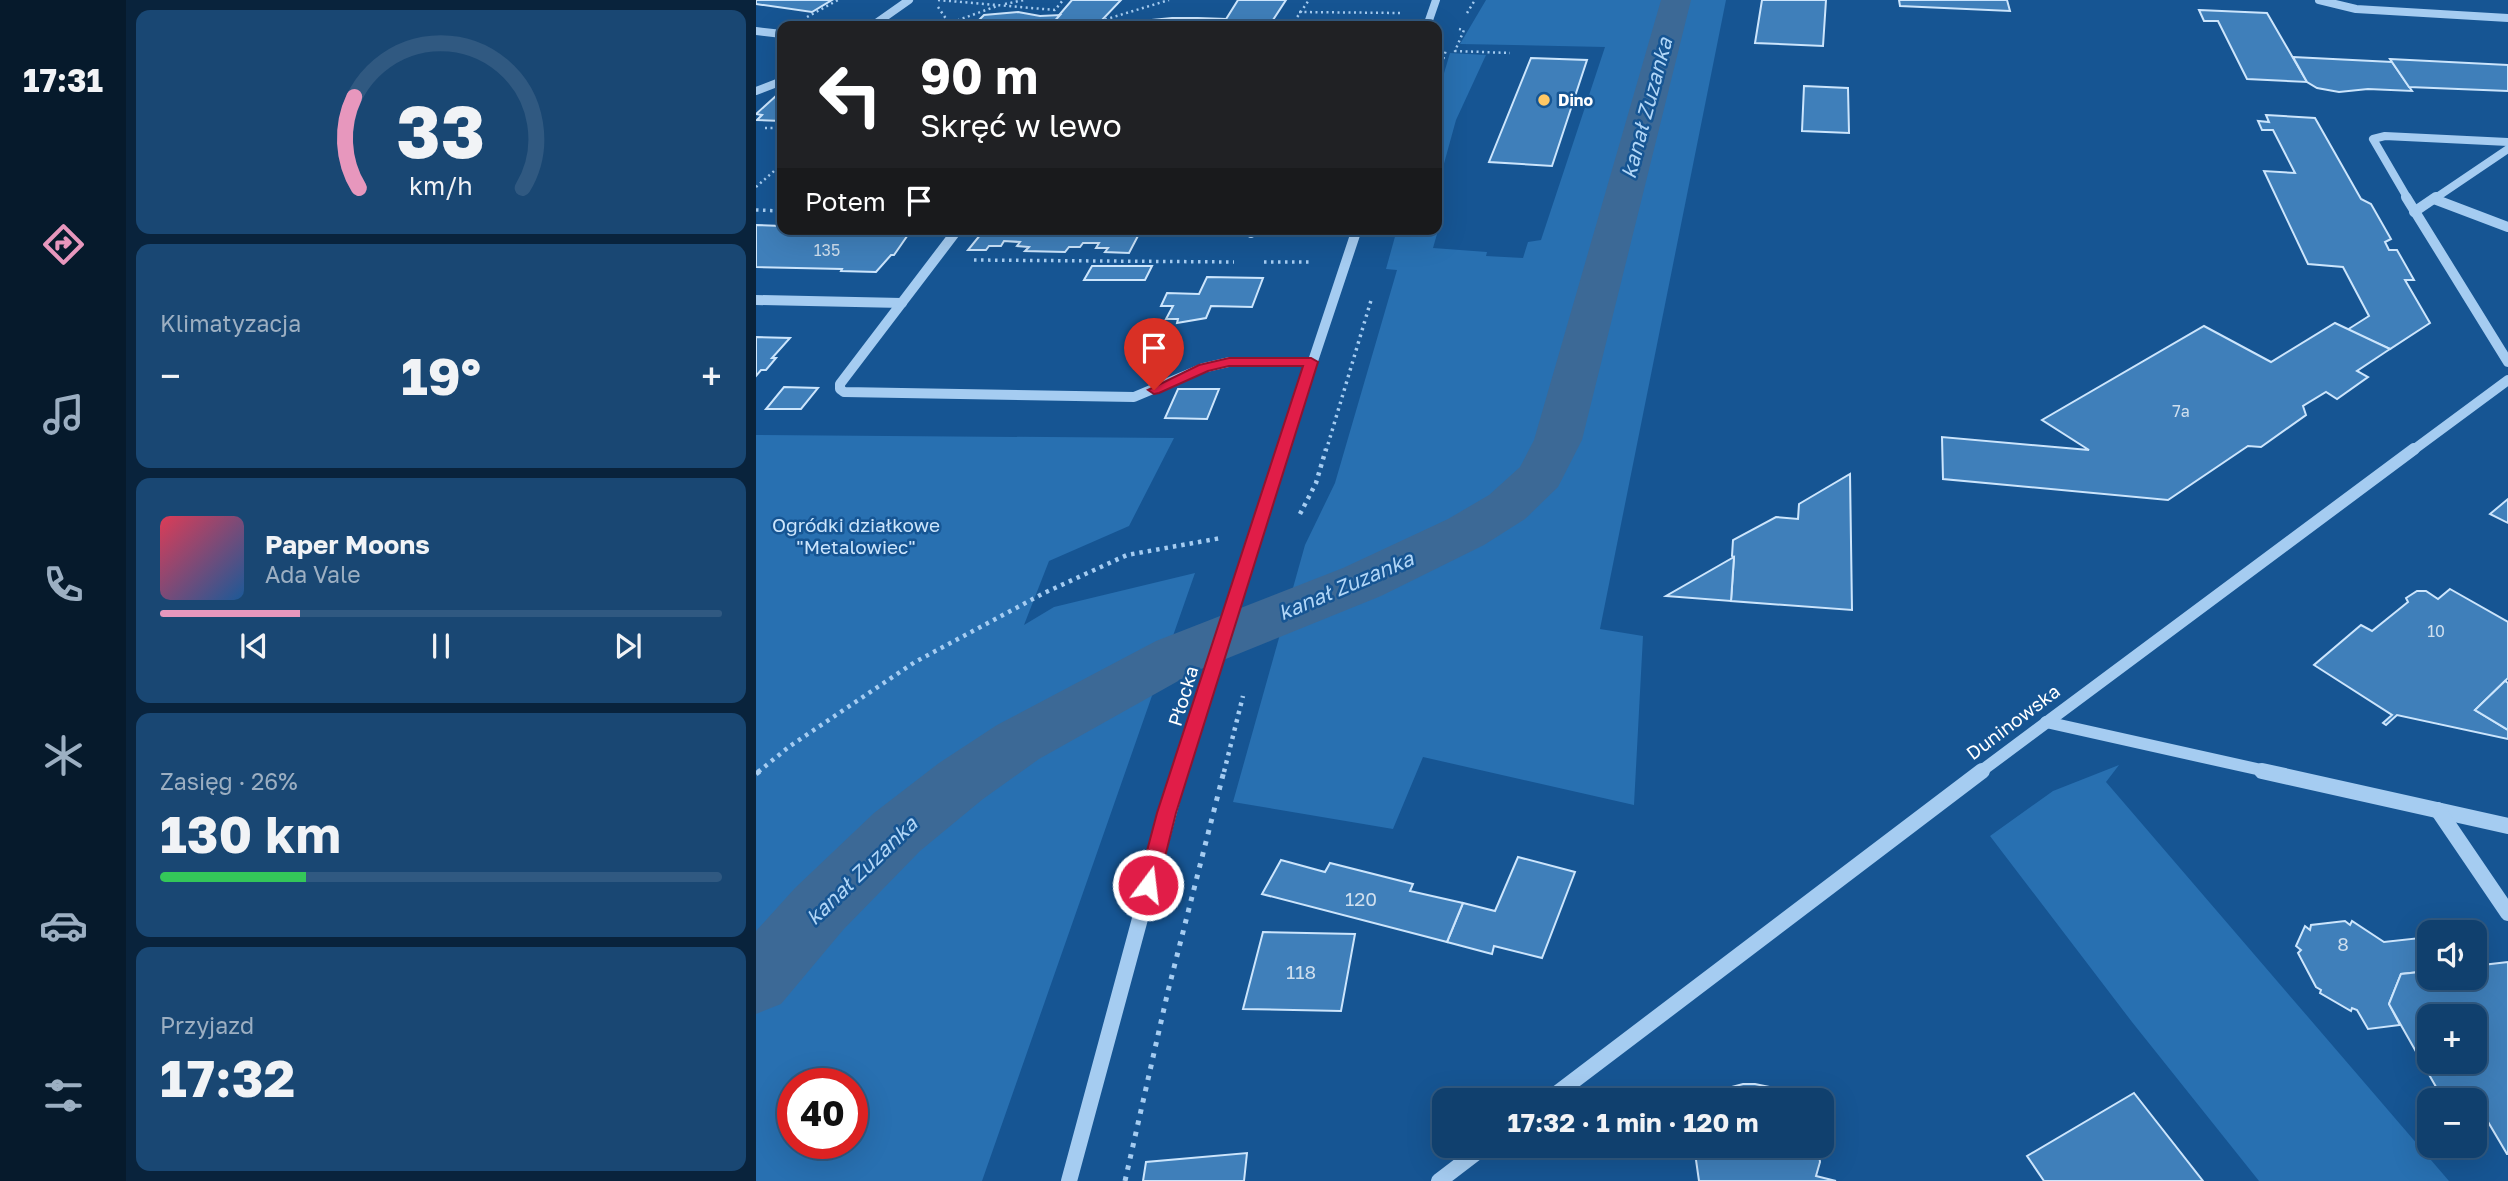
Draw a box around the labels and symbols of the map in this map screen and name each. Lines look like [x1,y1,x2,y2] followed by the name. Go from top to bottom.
[1615,33,1678,181] water label: kanał Zuzanka
[1558,90,1594,110] place label: Dino
[1536,92,1552,108] marker: Dino
[814,240,840,260] house number: 135
[1124,318,1184,390] pin
[2172,401,2190,421] house number: 7a
[772,513,940,558] park label: Ogródki działkowe "Metalowiec"
[1274,544,1418,625] water label: kanał Zuzanka
[2427,621,2445,641] house number: 10
[1162,663,1203,729] street label: Płocka
[1961,679,2064,764] street label: Duninowska
[800,810,923,930] water label: kanał Zuzanka
[1111,848,1185,922] position arrow
[1345,887,1377,910] house number: 120
[2337,932,2349,955] house number: 8
[1286,960,1316,983] house number: 118
[777,1068,868,1159] speed limit sign: 40

